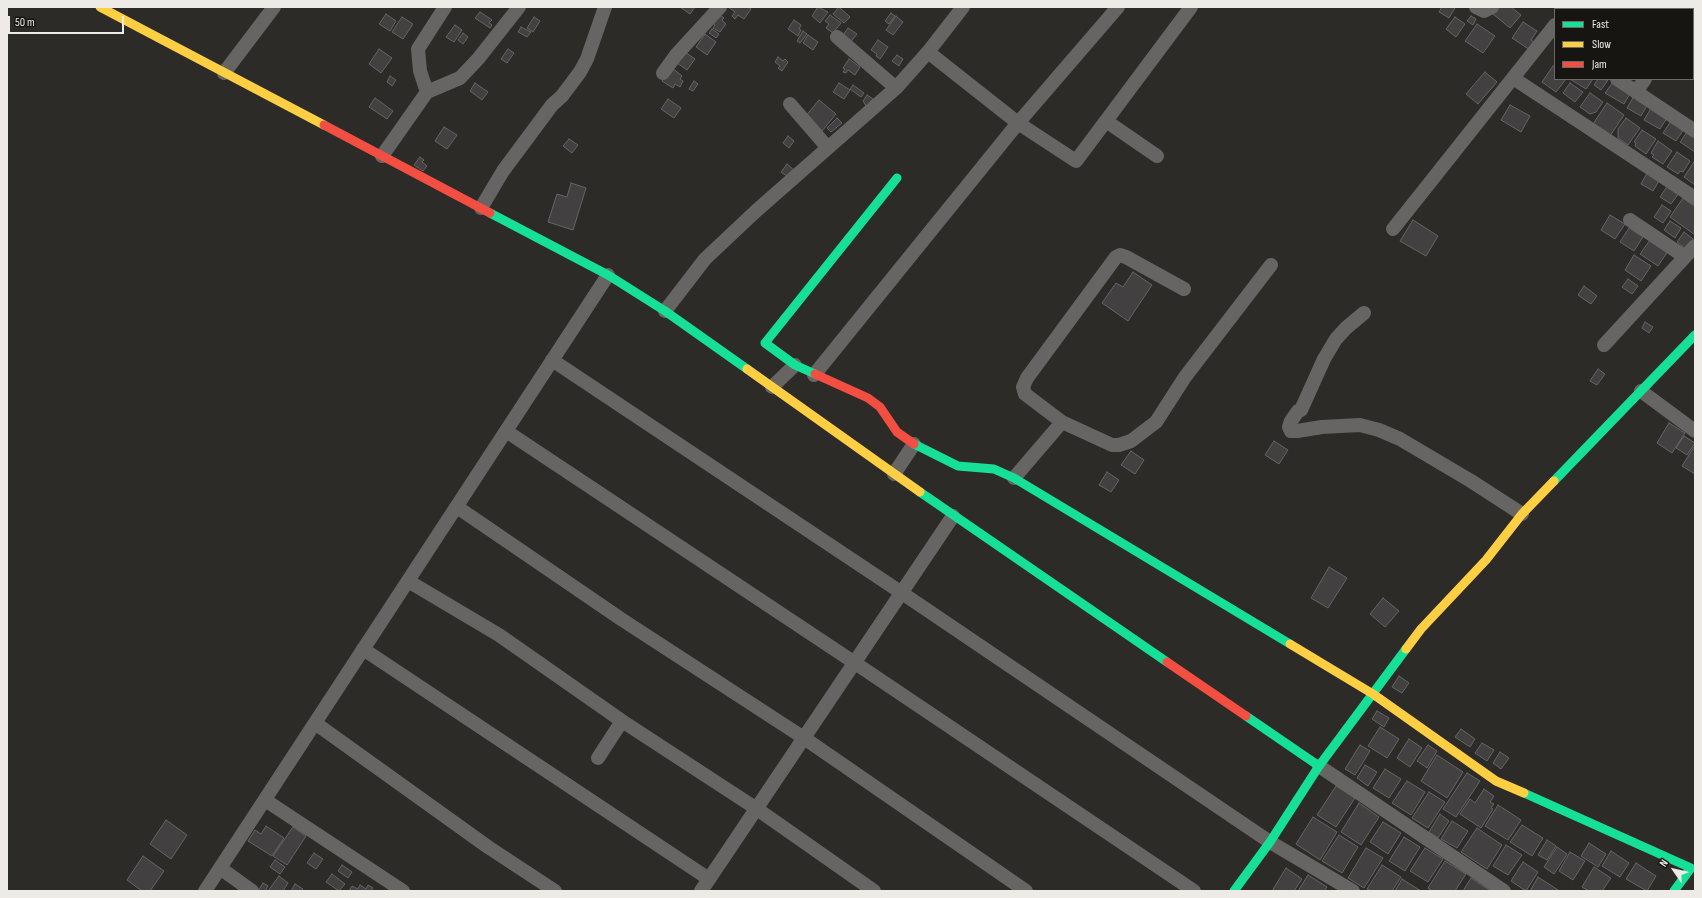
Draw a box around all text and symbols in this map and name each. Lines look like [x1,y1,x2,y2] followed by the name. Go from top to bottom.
[10,8,126,34] scale bar
[1554,8,1694,80] legend
[15,15,35,30] text: 50 m
[1592,17,1609,32] text: Fast
[1592,37,1611,52] text: Slow
[1592,57,1607,72] text: Jam
[1654,850,1694,890] north arrow
[1657,857,1671,869] text: N

